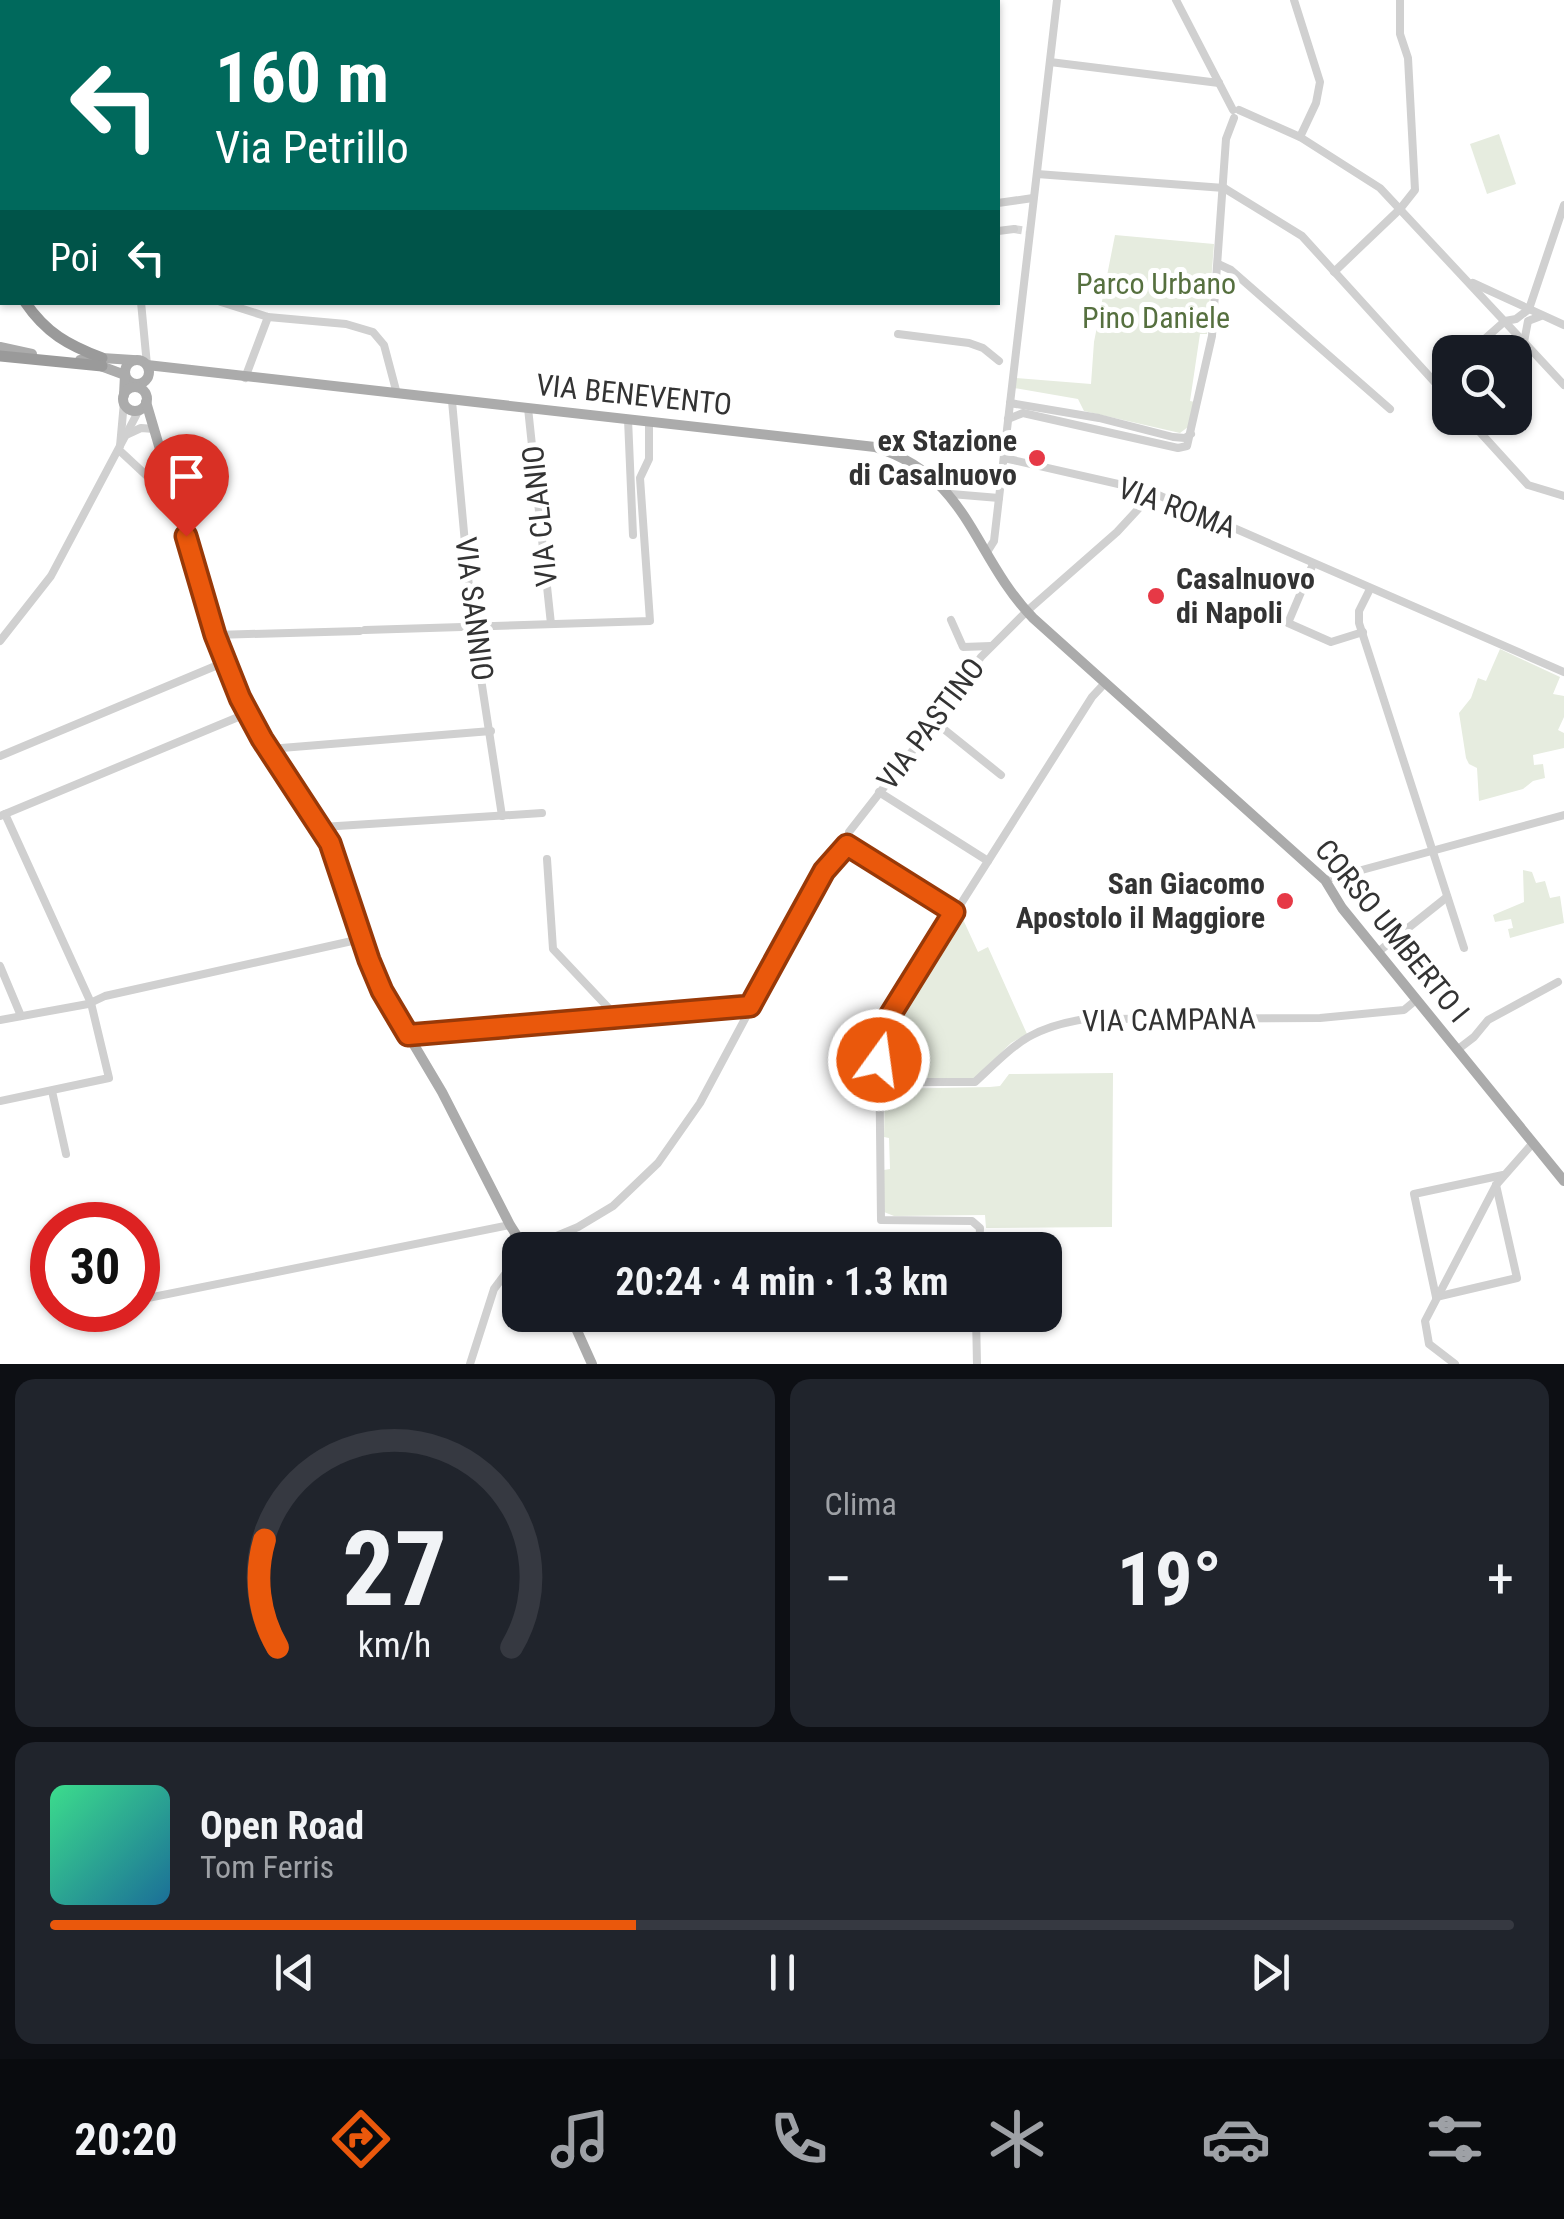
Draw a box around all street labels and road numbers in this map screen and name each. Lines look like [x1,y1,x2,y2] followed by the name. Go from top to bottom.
[534,367,734,422] street label: VIA BENEVENTO
[515,444,564,588] street label: VIA CLANIO
[1113,470,1241,545] street label: VIA ROMA
[448,535,501,683] street label: VIA SANNIO
[870,651,992,797] street label: VIA PASTINO
[1308,832,1477,1029] street label: CORSO UMBERTO I
[1082,1000,1256,1039] street label: VIA CAMPANA

